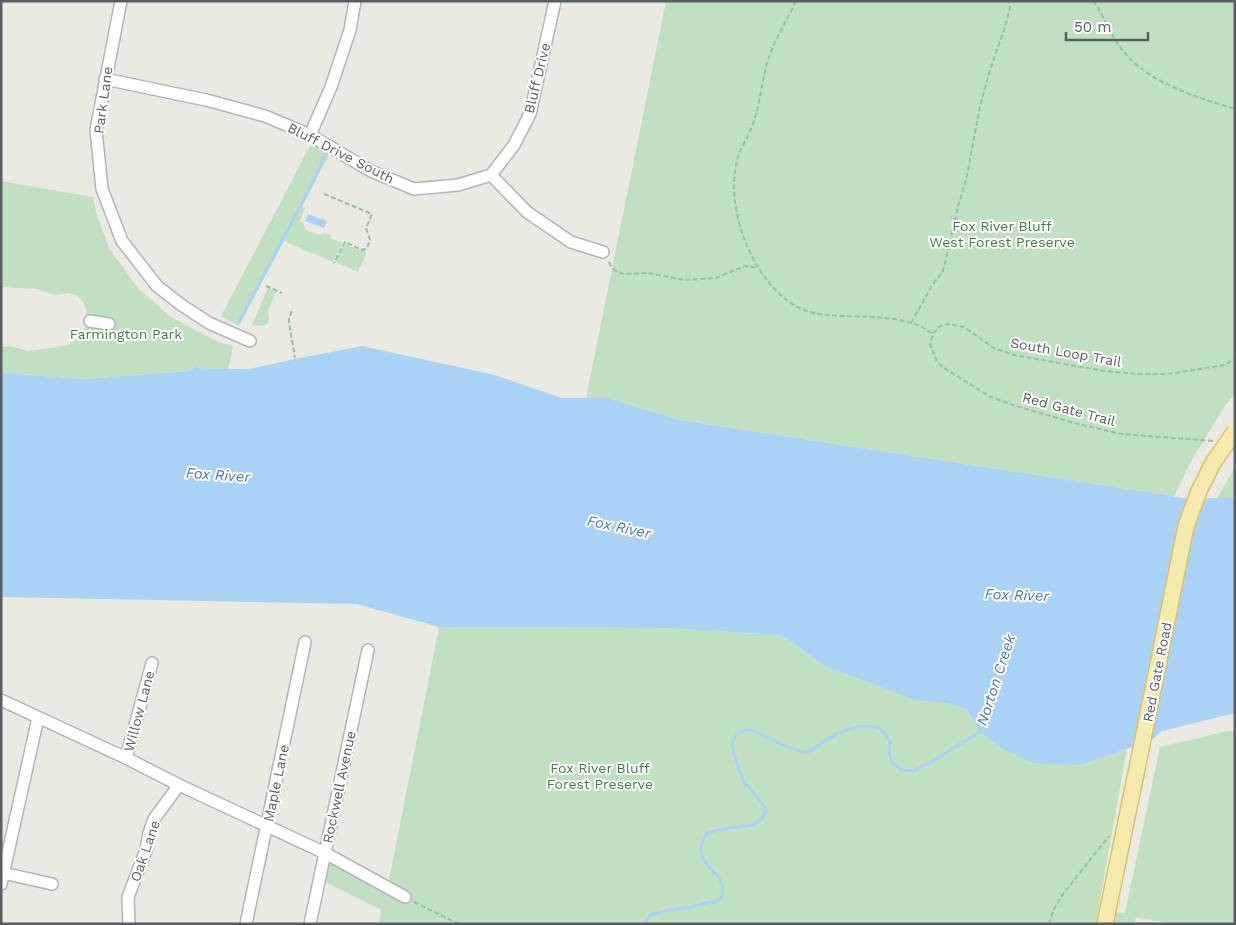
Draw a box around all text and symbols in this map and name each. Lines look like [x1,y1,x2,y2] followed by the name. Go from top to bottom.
[1066,10,1148,42] scale bar
[1074,18,1111,36] text: 50 m
[521,41,553,115] street label: Bluff Drive
[90,65,116,135] street label: Park Lane
[285,119,397,187] street label: Bluff Drive South
[929,218,1075,250] park label: Fox River Bluff West Forest Preserve
[70,326,182,342] park label: Farmington Park
[1009,334,1123,370] street label: South Loop Trail
[1021,389,1118,429] street label: Red Gate Trail
[185,464,252,486] water label: Fox River
[585,511,654,543] water label: Fox River
[984,585,1051,605] water label: Fox River
[1139,621,1175,723] street label: Red Gate Road
[973,631,1019,728] water label: Norton Creek
[121,669,157,753] street label: Willow Lane
[319,729,359,845] street label: Rockwell Avenue
[260,743,292,823] street label: Maple Lane
[547,760,653,792] park label: Fox River Bluff Forest Preserve
[127,818,163,884] street label: Oak Lane

